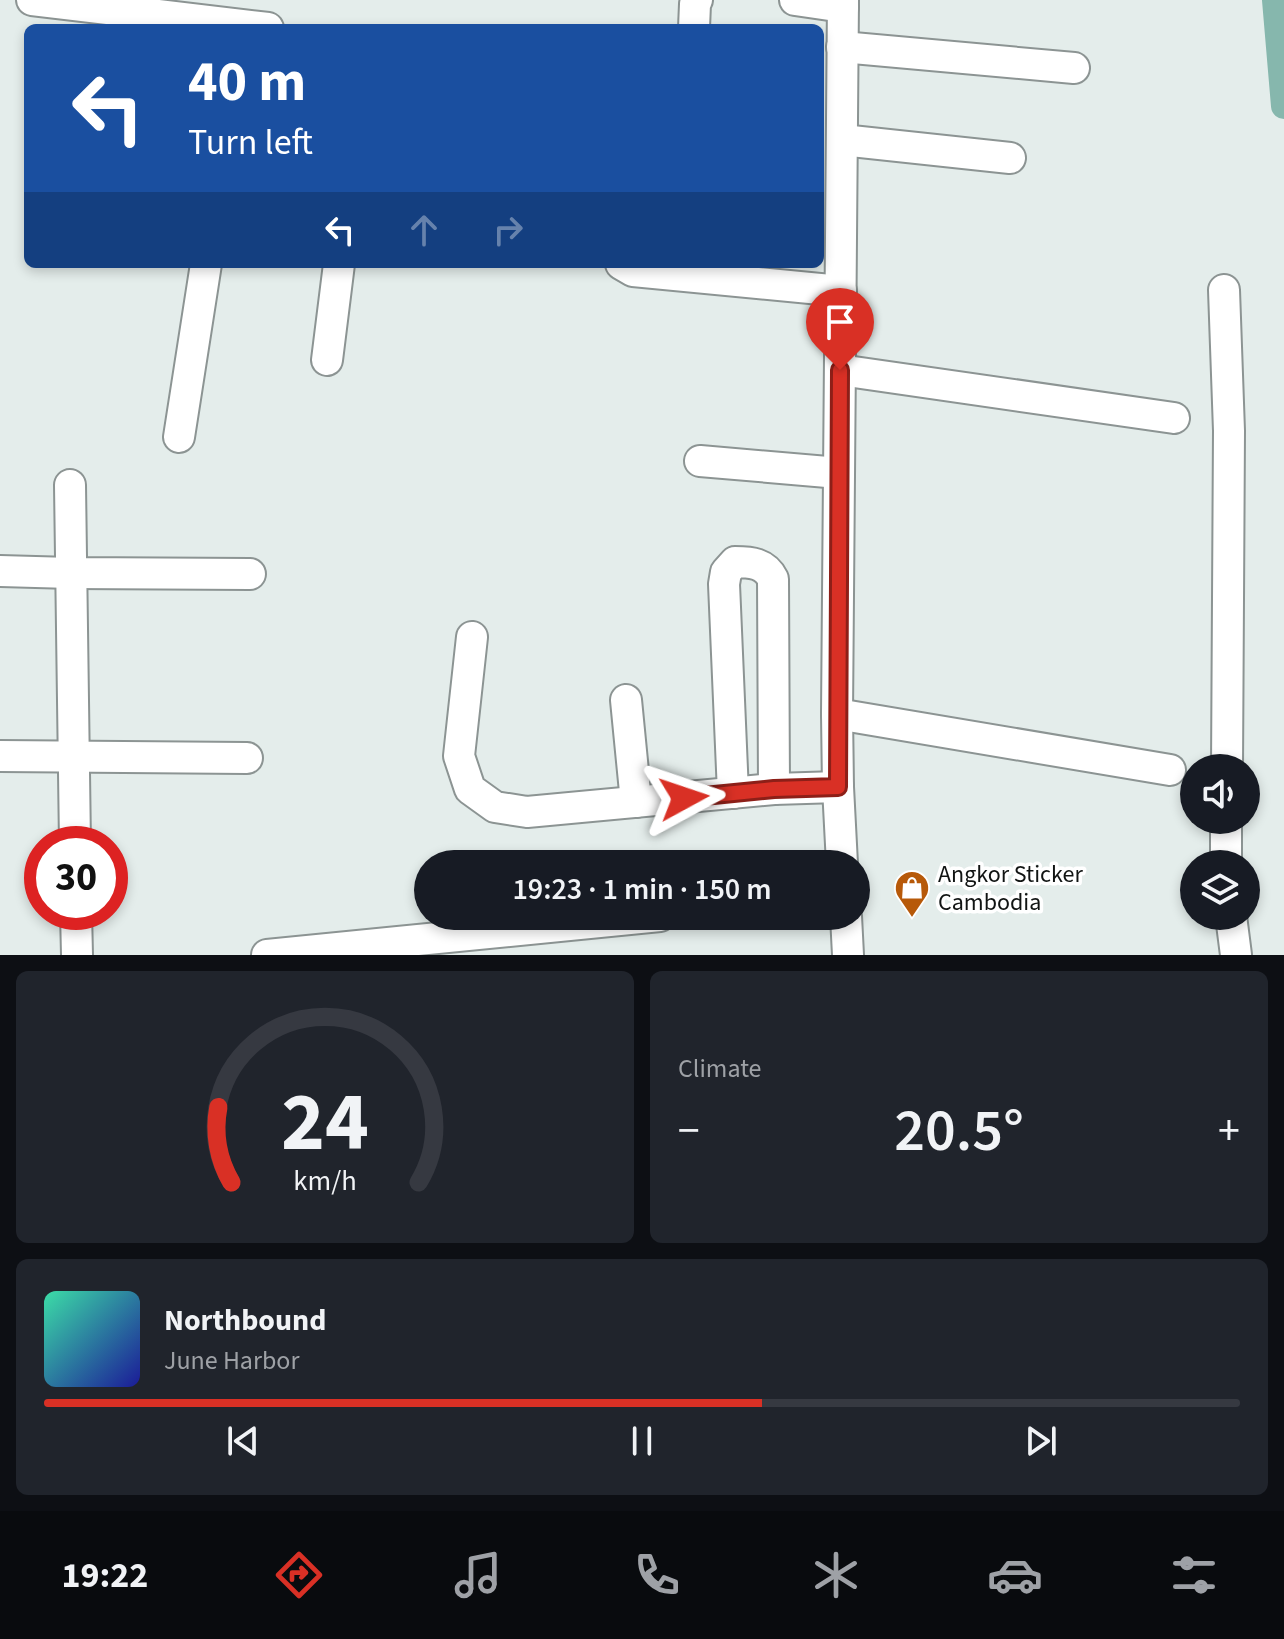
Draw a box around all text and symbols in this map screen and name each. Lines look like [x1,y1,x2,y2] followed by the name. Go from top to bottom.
[188,43,306,122] text: 40 m
[56,56,160,160] icon: left
[188,117,313,168] text: Turn left
[318,208,362,252] icon: left
[402,208,446,252] icon: ahead
[486,208,530,252] icon: right
[806,288,874,370] pin
[818,300,862,344] icon: arrive
[1180,754,1260,930] map controls
[1180,754,1260,834] button: sound
[642,756,726,840] position arrow
[24,826,128,930] speed limit sign: 30
[1180,850,1260,930] button: layers
[938,857,1083,920] place label: Angkor Sticker Cambodia
[512,868,772,911] text: 19:23 · 1 min · 150 m
[893,869,931,919] shop icon: Angkor Sticker Cambodia
[678,1050,762,1087] text: Climate
[281,1064,369,1182] text: 24
[894,1089,1024,1174] text: 20.5°
[678,1100,700,1163] text: −
[1218,1100,1240,1163] text: +
[293,1161,357,1201] text: km/h
[164,1299,326,1342] text: Northbound
[164,1342,300,1379] text: June Harbor
[221,1419,265,1463] icon: previous
[620,1419,664,1463] icon: pause
[1019,1419,1063,1463] icon: next
[271,1547,327,1603] icon: directions
[450,1547,506,1603] icon: music
[629,1547,685,1603] icon: phone
[808,1547,864,1603] icon: climate
[987,1547,1043,1603] icon: car
[1166,1547,1222,1603] icon: filters
[62,1550,148,1601] text: 19:22

